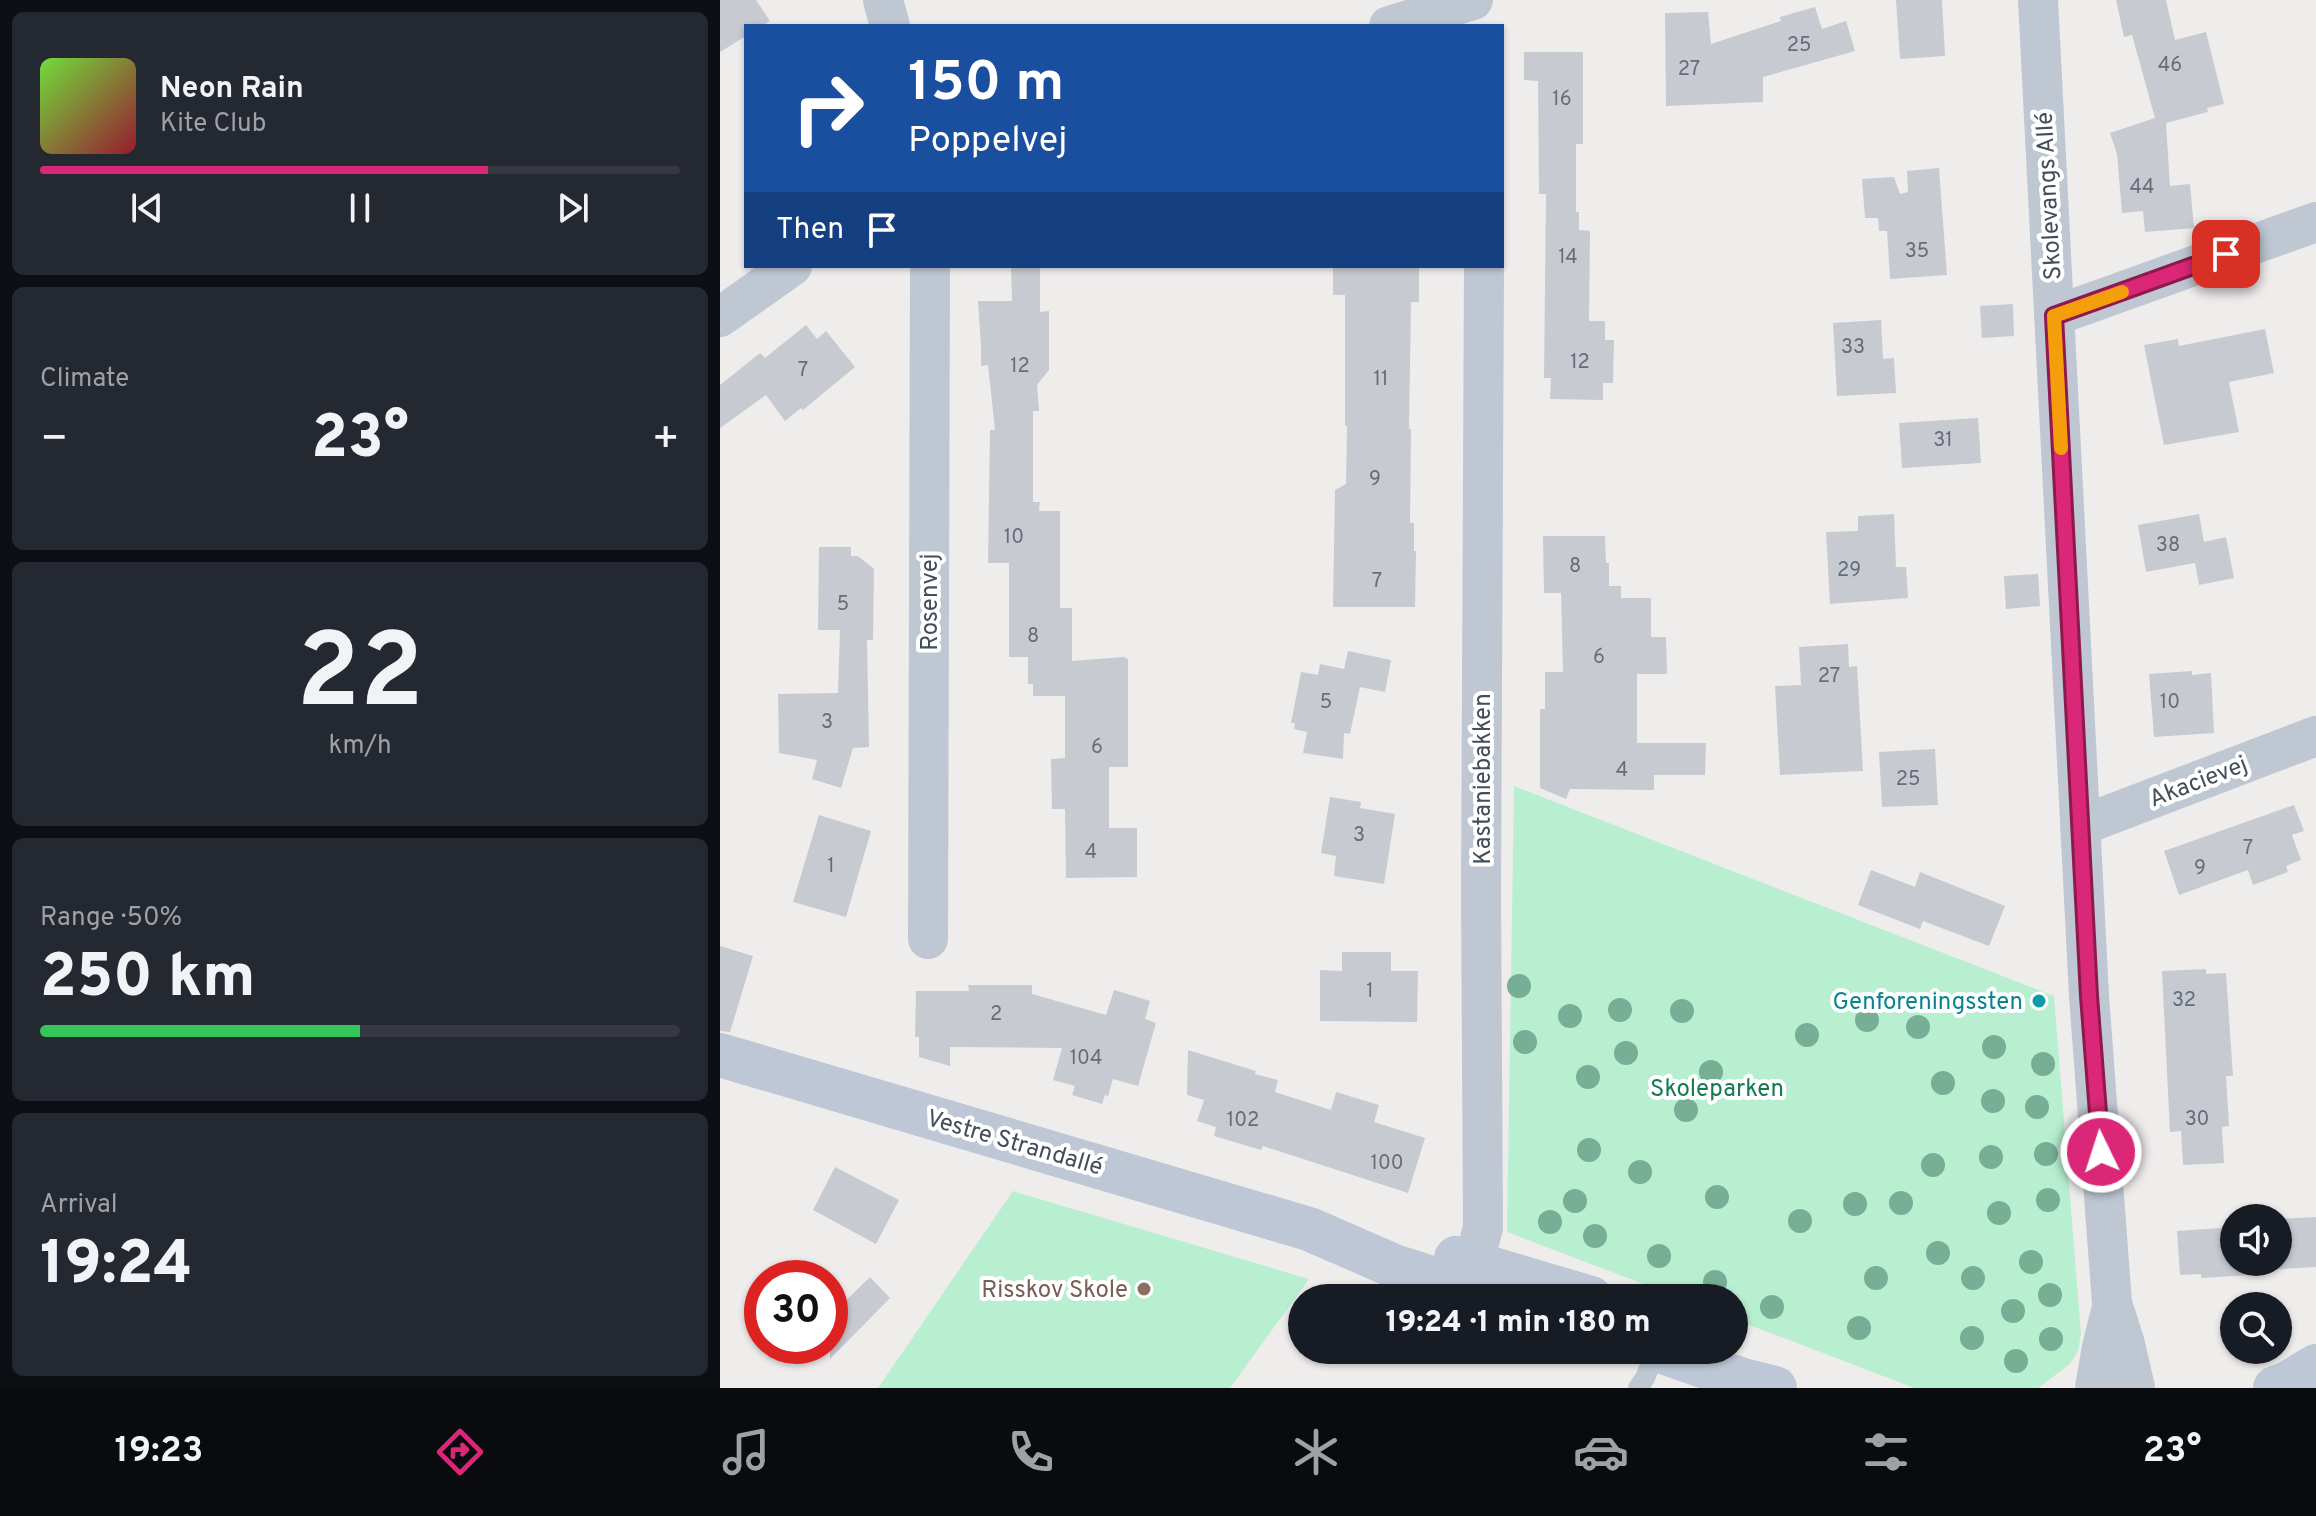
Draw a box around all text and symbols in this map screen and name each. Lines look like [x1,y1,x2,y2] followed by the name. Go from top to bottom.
[1787,33,1811,59] house number: 25
[908,50,1064,120] text: 150 m
[2158,53,2182,79] house number: 46
[776,56,880,160] icon: right
[1678,57,1700,83] house number: 27
[160,71,304,108] text: Neon Rain
[1552,87,1572,113] house number: 16
[160,108,266,141] text: Kite Club
[2031,111,2069,281] street label: Skolevangs Allé
[908,119,1067,165] text: Poppelvej
[2130,175,2154,201] house number: 44
[125,186,169,230] icon: previous
[338,186,382,230] icon: pause
[551,186,595,230] icon: next
[860,208,904,252] icon: arrive
[776,212,844,249] text: Then
[2192,220,2260,288] pin
[2204,232,2248,276] icon: arrive
[1905,239,1929,265] house number: 35
[1558,245,1578,271] house number: 14
[1841,335,1865,361] house number: 33
[1570,350,1590,376] house number: 12
[1010,354,1030,380] house number: 12
[798,358,808,384] house number: 7
[40,363,129,396] text: Climate
[1374,367,1388,393] house number: 11
[311,403,409,479] text: 23°
[40,413,68,469] text: −
[652,413,680,469] text: +
[1933,428,1953,454] house number: 31
[1369,467,1381,493] house number: 9
[1004,525,1024,551] house number: 10
[2156,533,2180,559] house number: 38
[916,553,946,651] street label: Rosenvej
[1569,554,1581,580] house number: 8
[1837,558,1861,584] house number: 29
[1372,569,1382,595] house number: 7
[837,592,849,618] house number: 5
[296,612,424,744] text: 22
[1027,624,1039,650] house number: 8
[1593,645,1605,671] house number: 6
[1818,664,1840,690] house number: 27
[1320,690,1332,716] house number: 5
[2160,690,2180,716] house number: 10
[1469,693,1499,865] street label: Kastaniebakken
[821,710,833,736] house number: 3
[328,730,392,763] text: km/h
[1091,735,1103,761] house number: 6
[2145,750,2252,815] street label: Akacievej
[1616,758,1628,784] house number: 4
[1896,767,1920,793] house number: 25
[1353,823,1365,849] house number: 3
[2243,836,2253,862] house number: 7
[1085,840,1097,866] house number: 4
[827,854,835,880] house number: 1
[2194,856,2206,882] house number: 9
[40,902,182,935] text: Range · 50%
[40,942,255,1018] text: 250 km
[1366,979,1374,1005] house number: 1
[1833,988,2023,1018] place label: Genforeningssten
[2172,988,2196,1014] house number: 32
[2030,992,2048,1010] marker: Genforeningssten
[990,1002,1002,1028] house number: 2
[1070,1046,1102,1072] house number: 104
[1650,1075,1784,1105] park label: Skoleparken
[923,1104,1106,1183] street label: Vestre Strandallé
[2185,1107,2209,1133] house number: 30
[1227,1108,1259,1134] house number: 102
[2059,1110,2143,1194] position arrow
[1371,1151,1403,1177] house number: 100
[40,1189,118,1222] text: Arrival
[2220,1204,2292,1364] map controls
[2220,1204,2292,1276] button: sound
[40,1229,193,1305] text: 19:24
[744,1260,848,1364] speed limit sign: 30
[981,1276,1128,1306] place label: Risskov Skole
[1135,1280,1153,1298] marker: Risskov Skole
[2220,1292,2292,1364] button: search
[1385,1305,1651,1342] text: 19:24 · 1 min · 180 m
[432,1424,488,1480] icon: directions
[718,1424,774,1480] icon: music
[1003,1424,1059,1480] icon: phone
[1288,1424,1344,1480] icon: climate
[1573,1424,1629,1480] icon: car
[1858,1424,1914,1480] icon: filters
[115,1429,203,1475] text: 19:23
[2143,1429,2201,1475] text: 23°

